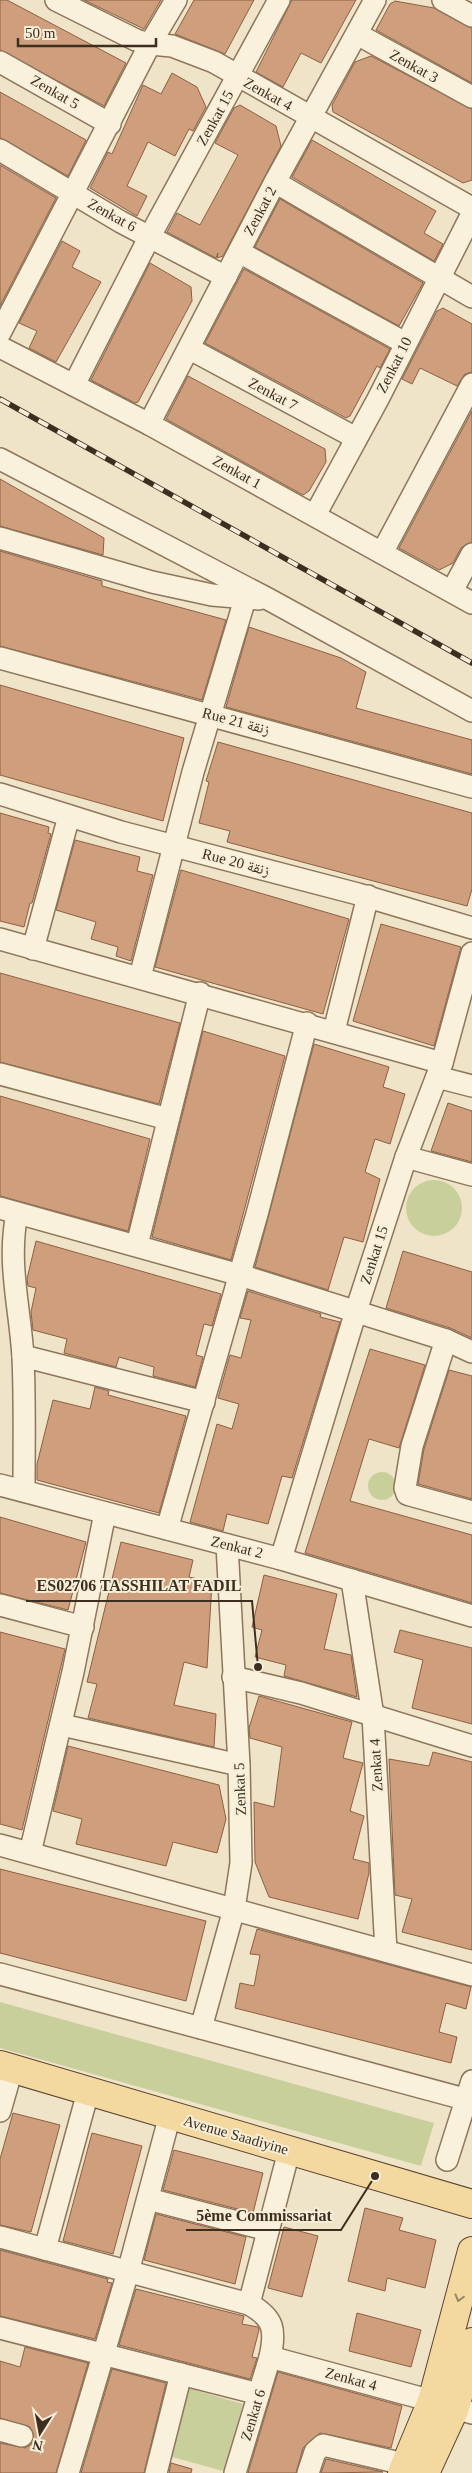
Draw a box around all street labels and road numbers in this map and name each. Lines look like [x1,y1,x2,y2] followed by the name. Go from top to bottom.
[387,46,441,86] street label: Zenkat 3
[28,72,82,112] street label: Zenkat 5
[241,74,295,114] street label: Zenkat 4
[193,88,237,148] street label: Zenkat 15
[241,184,279,238] street label: Zenkat 2
[85,195,139,235] street label: Zenkat 6
[373,334,415,396] street label: Zenkat 10
[246,375,301,414] street label: Zenkat 7
[210,452,264,492] street label: Zenkat 1
[200,704,272,739] street label: Rue 21 زنقة
[200,845,272,880] street label: Rue 20 زنقة
[357,1224,391,1286] street label: Zenkat 15
[209,1533,265,1561] street label: Zenkat 2
[367,1738,385,1792] street label: Zenkat 4
[231,1762,249,1816] street label: Zenkat 5
[182,2112,291,2158] street label: Avenue Saadiyine
[323,2364,379,2394] street label: Zenkat 4
[238,2387,269,2443] street label: Zenkat 6

